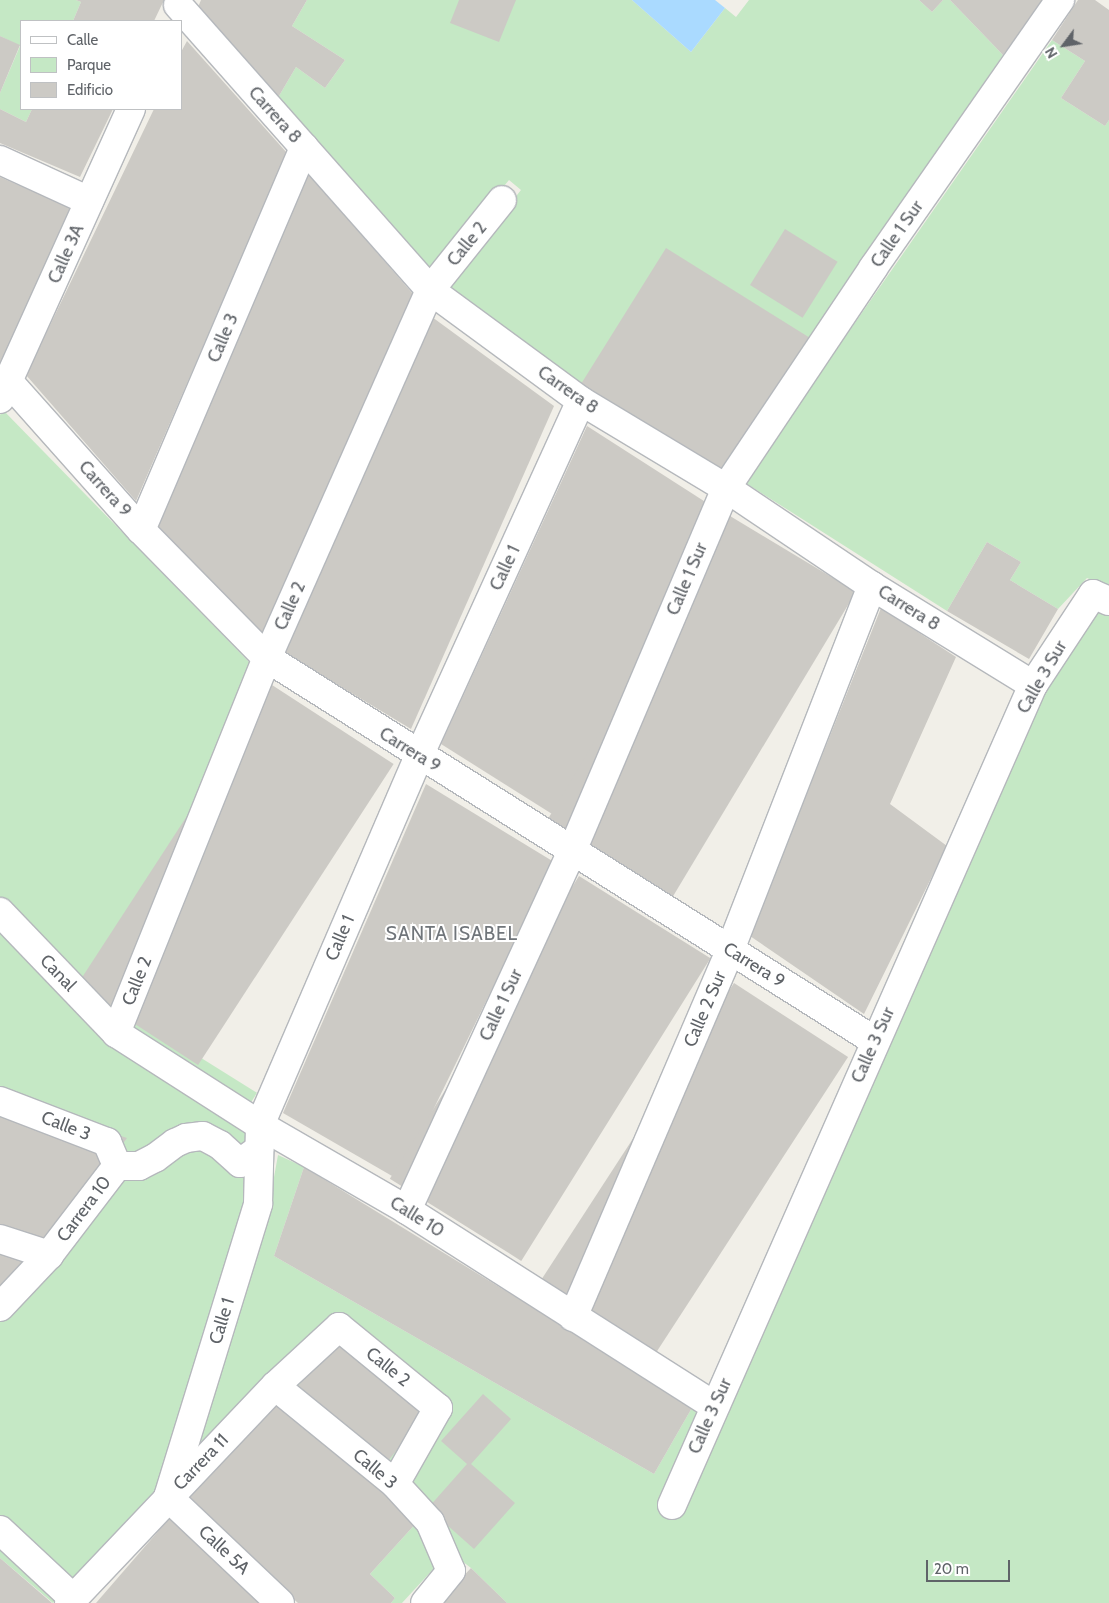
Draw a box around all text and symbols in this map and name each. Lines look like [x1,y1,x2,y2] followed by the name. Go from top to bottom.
[20,20,182,110] legend
[1039,20,1089,70] north arrow
[67,31,98,49] text: Calle
[1041,44,1061,62] text: N
[67,56,111,74] text: Parque
[67,81,113,99] text: Edificio
[244,82,306,148] street label: Carrera 8
[866,196,928,272] street label: Calle 1 Sur
[443,217,491,271] street label: Calle 2
[43,221,89,287] street label: Calle 3A
[203,310,243,366] street label: Calle 3
[533,361,603,419] street label: Carrera 8
[74,456,136,522] street label: Carrera 9
[662,539,712,619] street label: Calle 1 Sur
[485,542,525,594] street label: Calle 1
[270,578,310,634] street label: Calle 2
[874,580,944,636] street label: Carrera 8
[1012,637,1072,717] street label: Calle 3 Sur
[375,723,445,777] street label: Carrera 9
[321,912,359,964] street label: Calle 1
[384,923,520,945] district label: SANTA ISABEL
[719,938,789,992] street label: Carrera 9
[35,950,81,996] street label: Canal
[117,953,157,1009] street label: Calle 2
[475,966,527,1044] street label: Calle 1 Sur
[679,968,731,1050] street label: Calle 2 Sur
[847,1004,899,1086] street label: Calle 3 Sur
[38,1107,94,1145] street label: Calle 3
[52,1172,116,1246] street label: Carrera 10
[386,1192,448,1242] street label: Calle 10
[205,1295,239,1347] street label: Calle 1
[361,1343,415,1391] street label: Calle 2
[684,1375,736,1457] street label: Calle 3 Sur
[169,1429,233,1495] street label: Carrera 11
[348,1444,402,1494] street label: Calle 3
[194,1521,254,1579] street label: Calle 5A
[929,1550,1013,1582] scale bar
[934,1560,969,1578] text: 20 m

